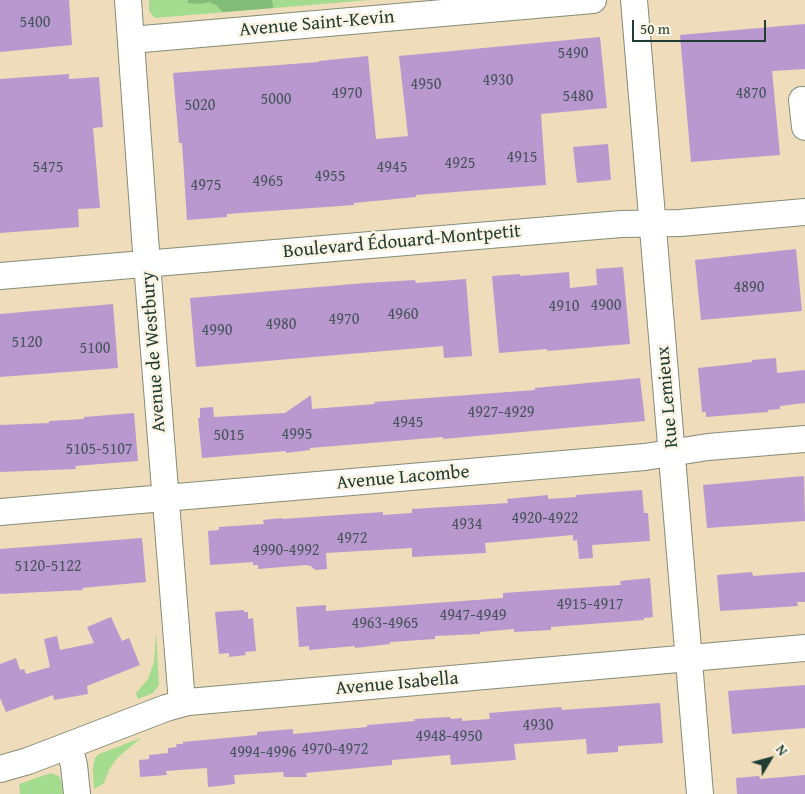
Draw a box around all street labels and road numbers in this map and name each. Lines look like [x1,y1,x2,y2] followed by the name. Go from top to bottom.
[238,6,396,42] street label: Avenue Saint-Kevin
[282,220,522,264] street label: Boulevard Édouard-Montpetit
[137,271,171,433] street label: Avenue de Westbury
[652,345,684,449] street label: Rue Lemieux
[336,461,470,495] street label: Avenue Lacombe
[335,667,459,701] street label: Avenue Isabella

